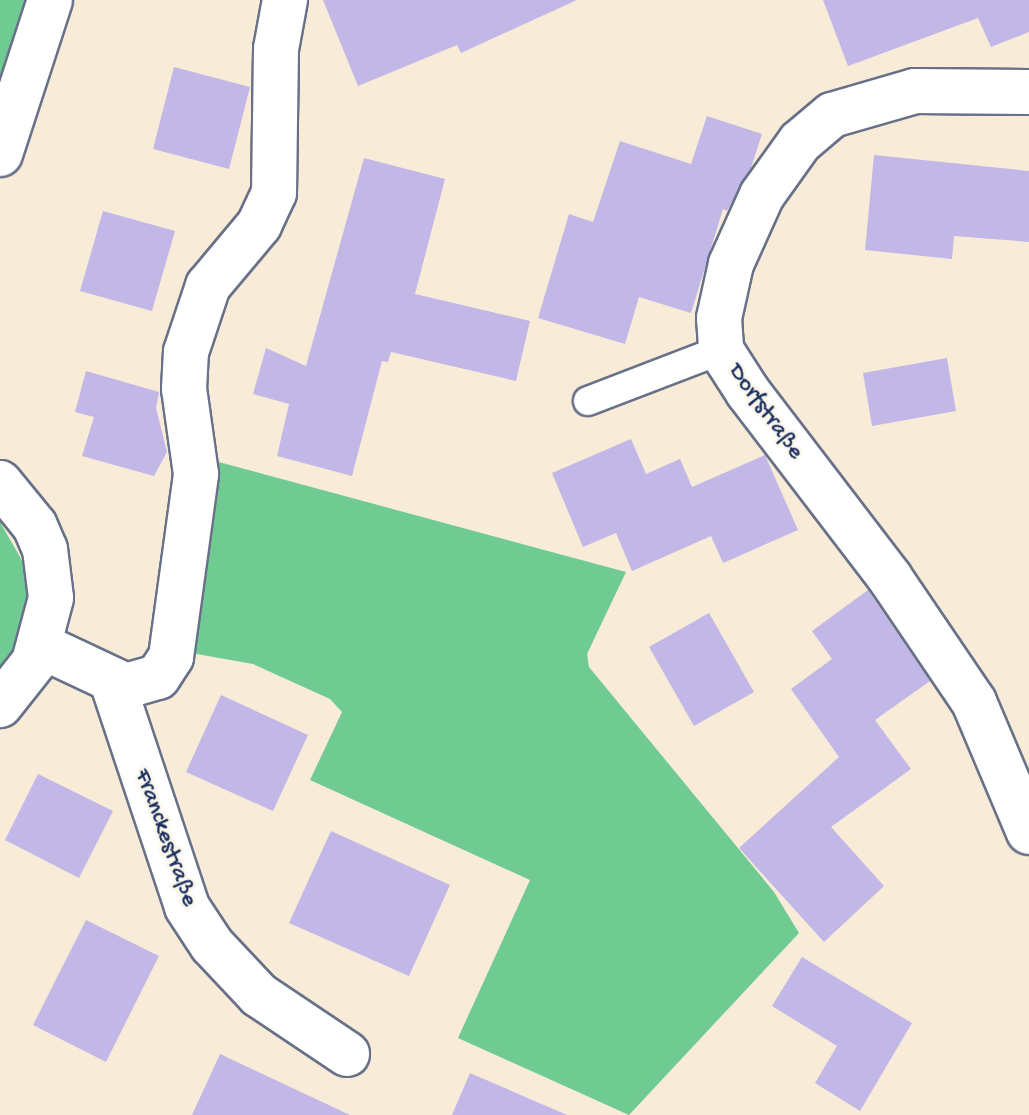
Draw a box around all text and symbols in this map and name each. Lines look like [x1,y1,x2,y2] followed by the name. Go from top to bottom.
[721,358,809,466] street label: Dorfstraße
[127,765,203,911] street label: Franckestraße

